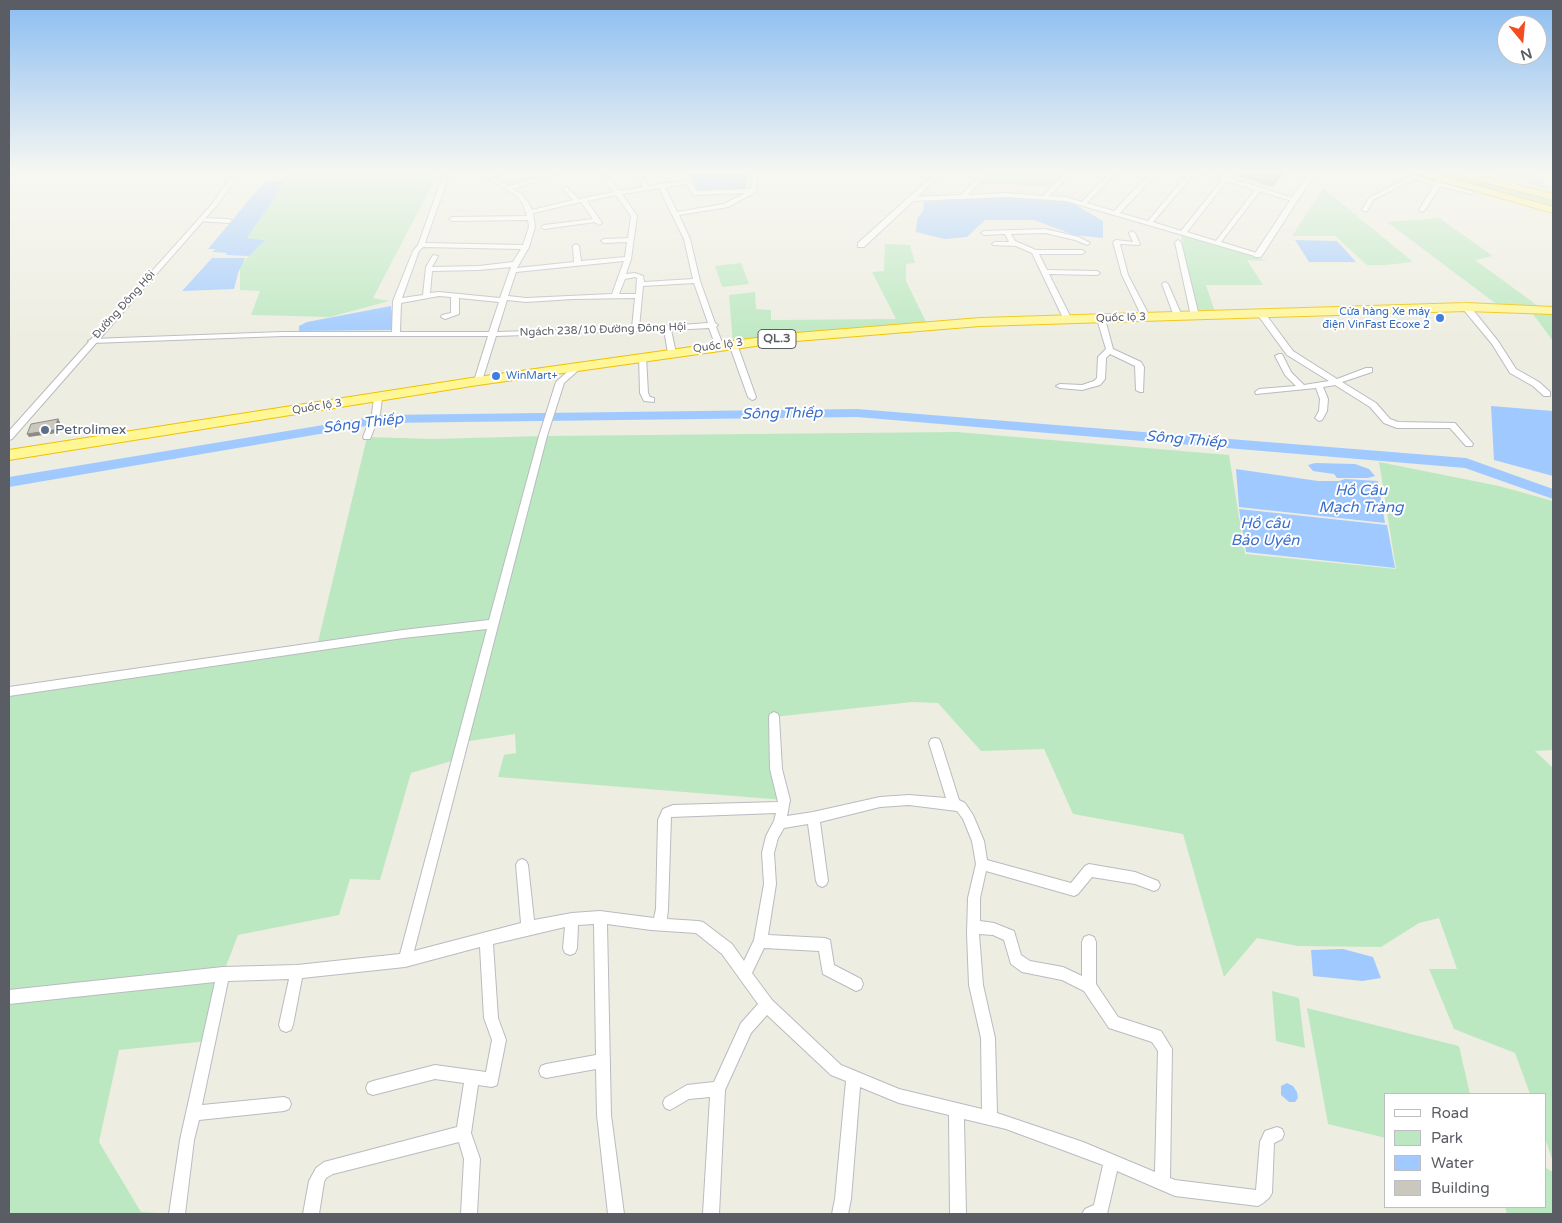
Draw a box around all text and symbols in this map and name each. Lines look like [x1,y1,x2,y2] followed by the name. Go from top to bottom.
[1497,15,1547,65] north arrow
[1518,44,1534,64] text: N
[90,268,158,342] street label: Đường Đông Hội
[1322,305,1430,331] place label: Cửa hàng Xe máy điện VinFast Ecoxe 2
[1096,311,1146,325] street label: Quốc lộ 3
[1434,312,1446,324] marker: Cửa hàng Xe máy điện VinFast Ecoxe 2
[520,320,686,340] street label: Ngách 238/10 Đường Đông Hội
[758,329,796,348] road number: QL.3
[692,336,744,356] street label: Quốc lộ 3
[506,369,558,383] place label: WinMart+
[490,370,502,382] marker: WinMart+
[291,397,343,417] street label: Quốc lộ 3
[741,404,823,424] water label: Sông Thiếp
[322,410,404,438] water label: Sông Thiếp
[55,422,126,438] place label: Petrolimex
[39,424,51,436] marker: Petrolimex
[1145,428,1227,452] water label: Sông Thiếp
[1319,482,1403,517] water label: Hồ Câu Mạch Tràng
[1231,515,1299,550] water label: Hồ câu Bảo Uyên
[1384,1093,1547,1208] legend
[1431,1104,1469,1122] text: Road
[1431,1129,1463,1147] text: Park
[1431,1154,1474,1172] text: Water
[1431,1179,1490,1197] text: Building

